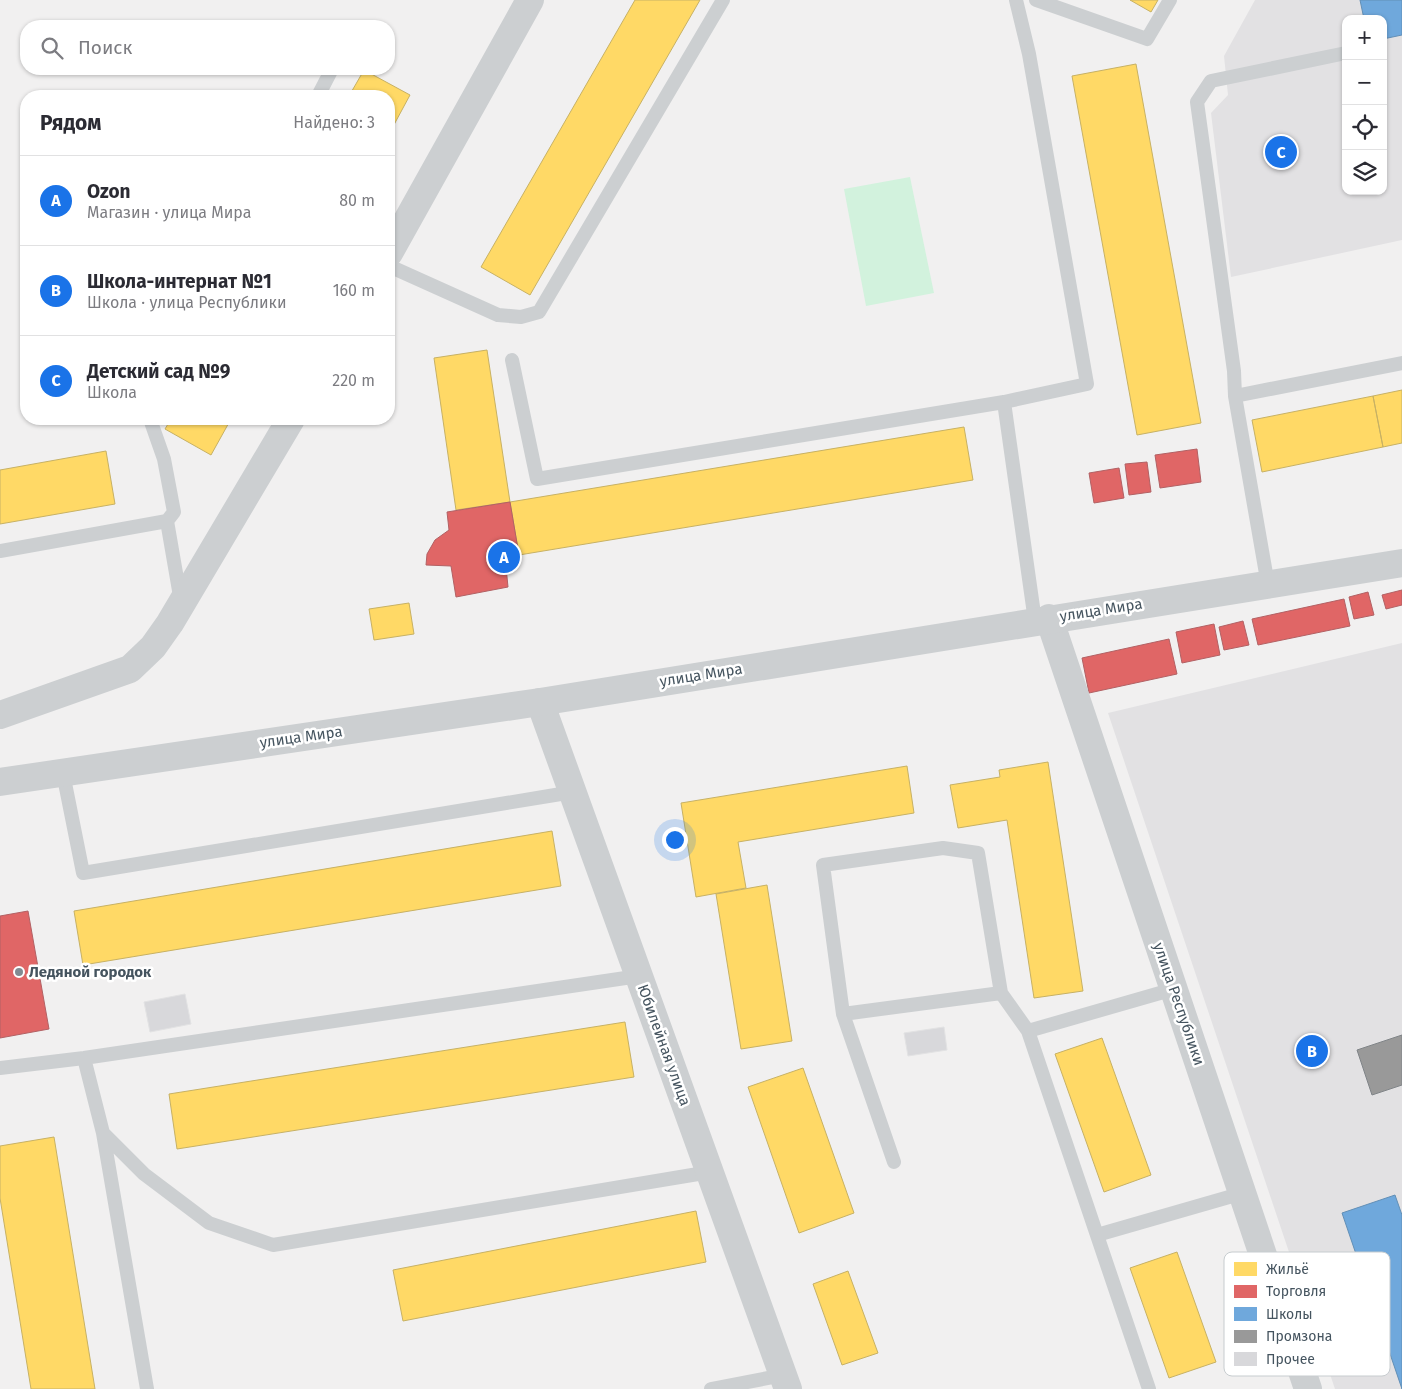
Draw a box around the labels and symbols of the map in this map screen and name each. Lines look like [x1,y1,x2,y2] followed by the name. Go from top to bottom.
[1265,133,1297,171] pin: C
[488,538,520,576] pin: A
[1058,595,1144,625] street label: улица Мира
[658,660,744,690] street label: улица Мира
[258,722,344,752] street label: улица Мира
[662,827,688,853] your location
[1150,940,1208,1068] street label: улица Республики
[29,963,152,981] place label: Ледяной городок
[13,966,25,978] marker: Ледяной городок
[634,982,694,1108] street label: Юбилейная улица
[1296,1032,1328,1070] pin: B
[1224,1252,1390,1376] legend
[1266,1261,1309,1278] text: Жильё
[1266,1283,1326,1300] text: Торговля
[1266,1306,1312,1323] text: Школы
[1266,1328,1332,1345] text: Промзона
[1266,1351,1315,1368] text: Прочее

